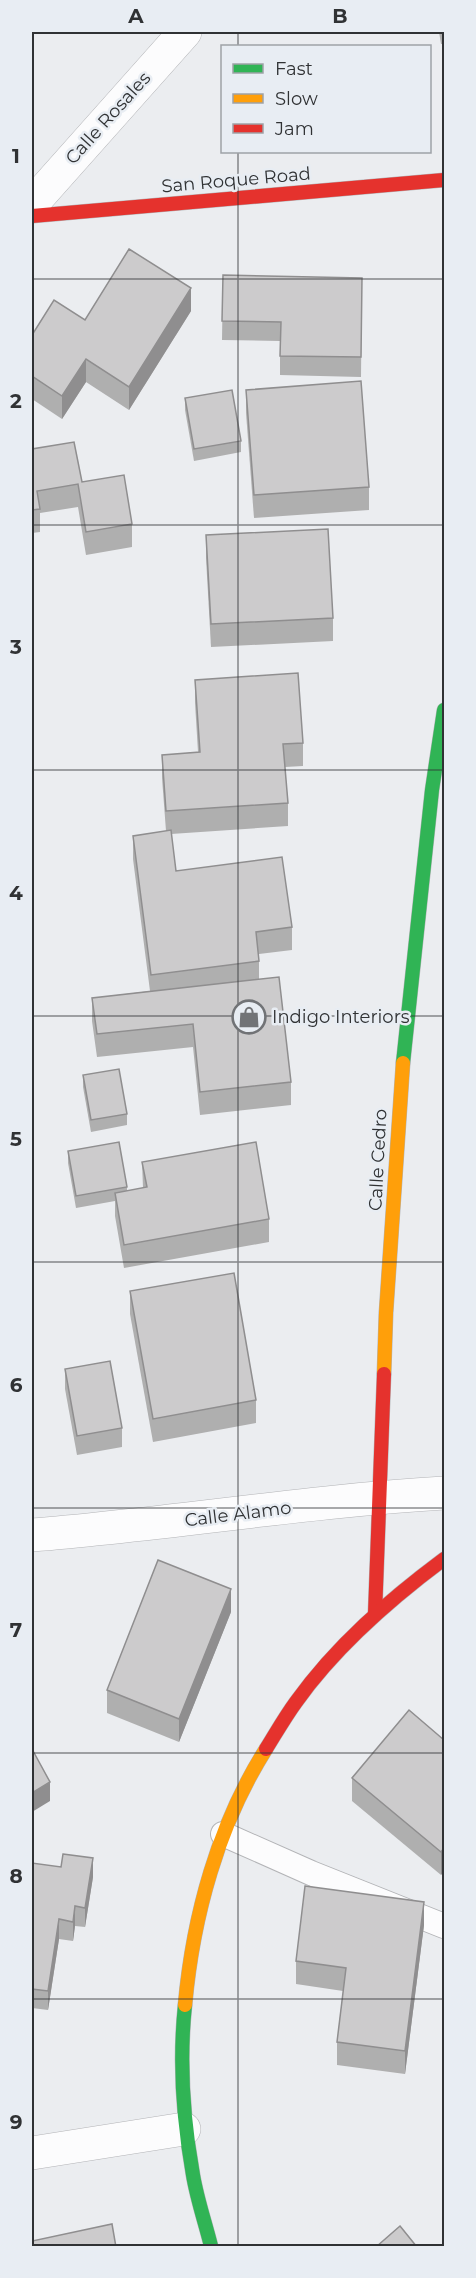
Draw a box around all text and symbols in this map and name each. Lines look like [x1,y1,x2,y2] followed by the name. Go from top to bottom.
[127,4,144,28] text: A
[332,4,348,28] text: B
[221,45,431,153] legend
[275,58,313,80] text: Fast
[61,67,155,169] street label: Calle Rosales
[275,88,318,110] text: Slow
[274,118,314,140] text: Jam
[12,144,20,168] text: 1
[160,163,312,197] street label: San Roque Road
[10,389,22,413] text: 2
[9,635,22,659] text: 3
[9,881,23,905] text: 4
[231,999,267,1035] shop icon: Indigo Interiors
[272,1006,410,1028] place label: Indigo Interiors
[364,1108,392,1212] street label: Calle Cedro
[10,1127,22,1151] text: 5
[10,1373,23,1397] text: 6
[183,1497,293,1531] street label: Calle Alamo
[10,1618,22,1642] text: 7
[9,1864,23,1888] text: 8
[10,2110,22,2134] text: 9

